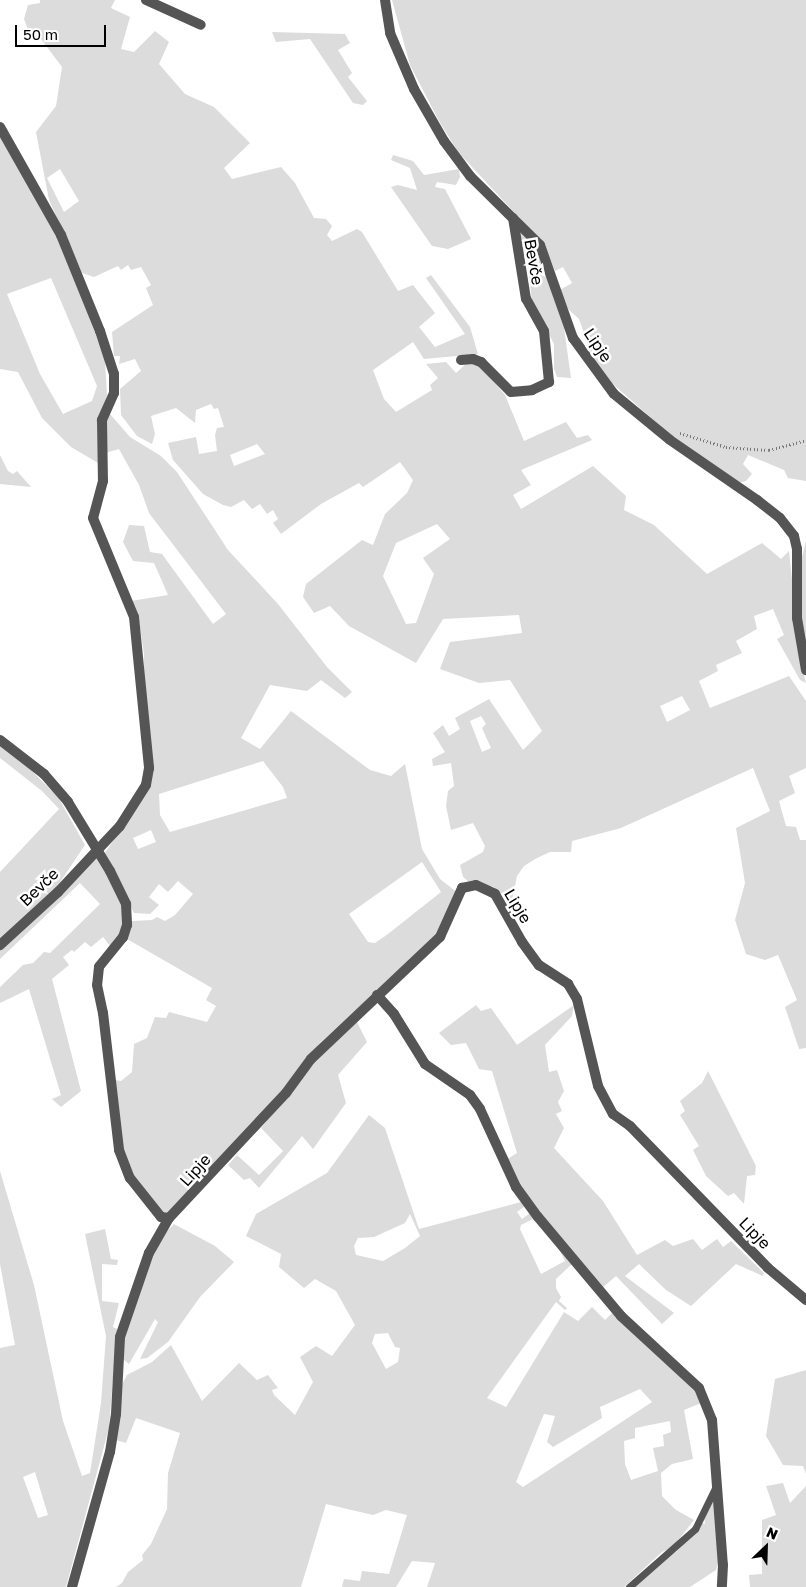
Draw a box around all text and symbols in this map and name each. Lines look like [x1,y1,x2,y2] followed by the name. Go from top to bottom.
[18,15,109,47] scale bar
[23,25,58,43] text: 50 m
[521,238,547,286] street label: Bevče
[580,324,616,366] street label: Lipje
[16,864,62,910] street label: Bevče
[500,885,536,927] street label: Lipje
[176,1150,214,1190] street label: Lipje
[735,1213,775,1253] street label: Lipje
[741,1522,791,1572] north arrow
[764,1523,781,1543] text: N

